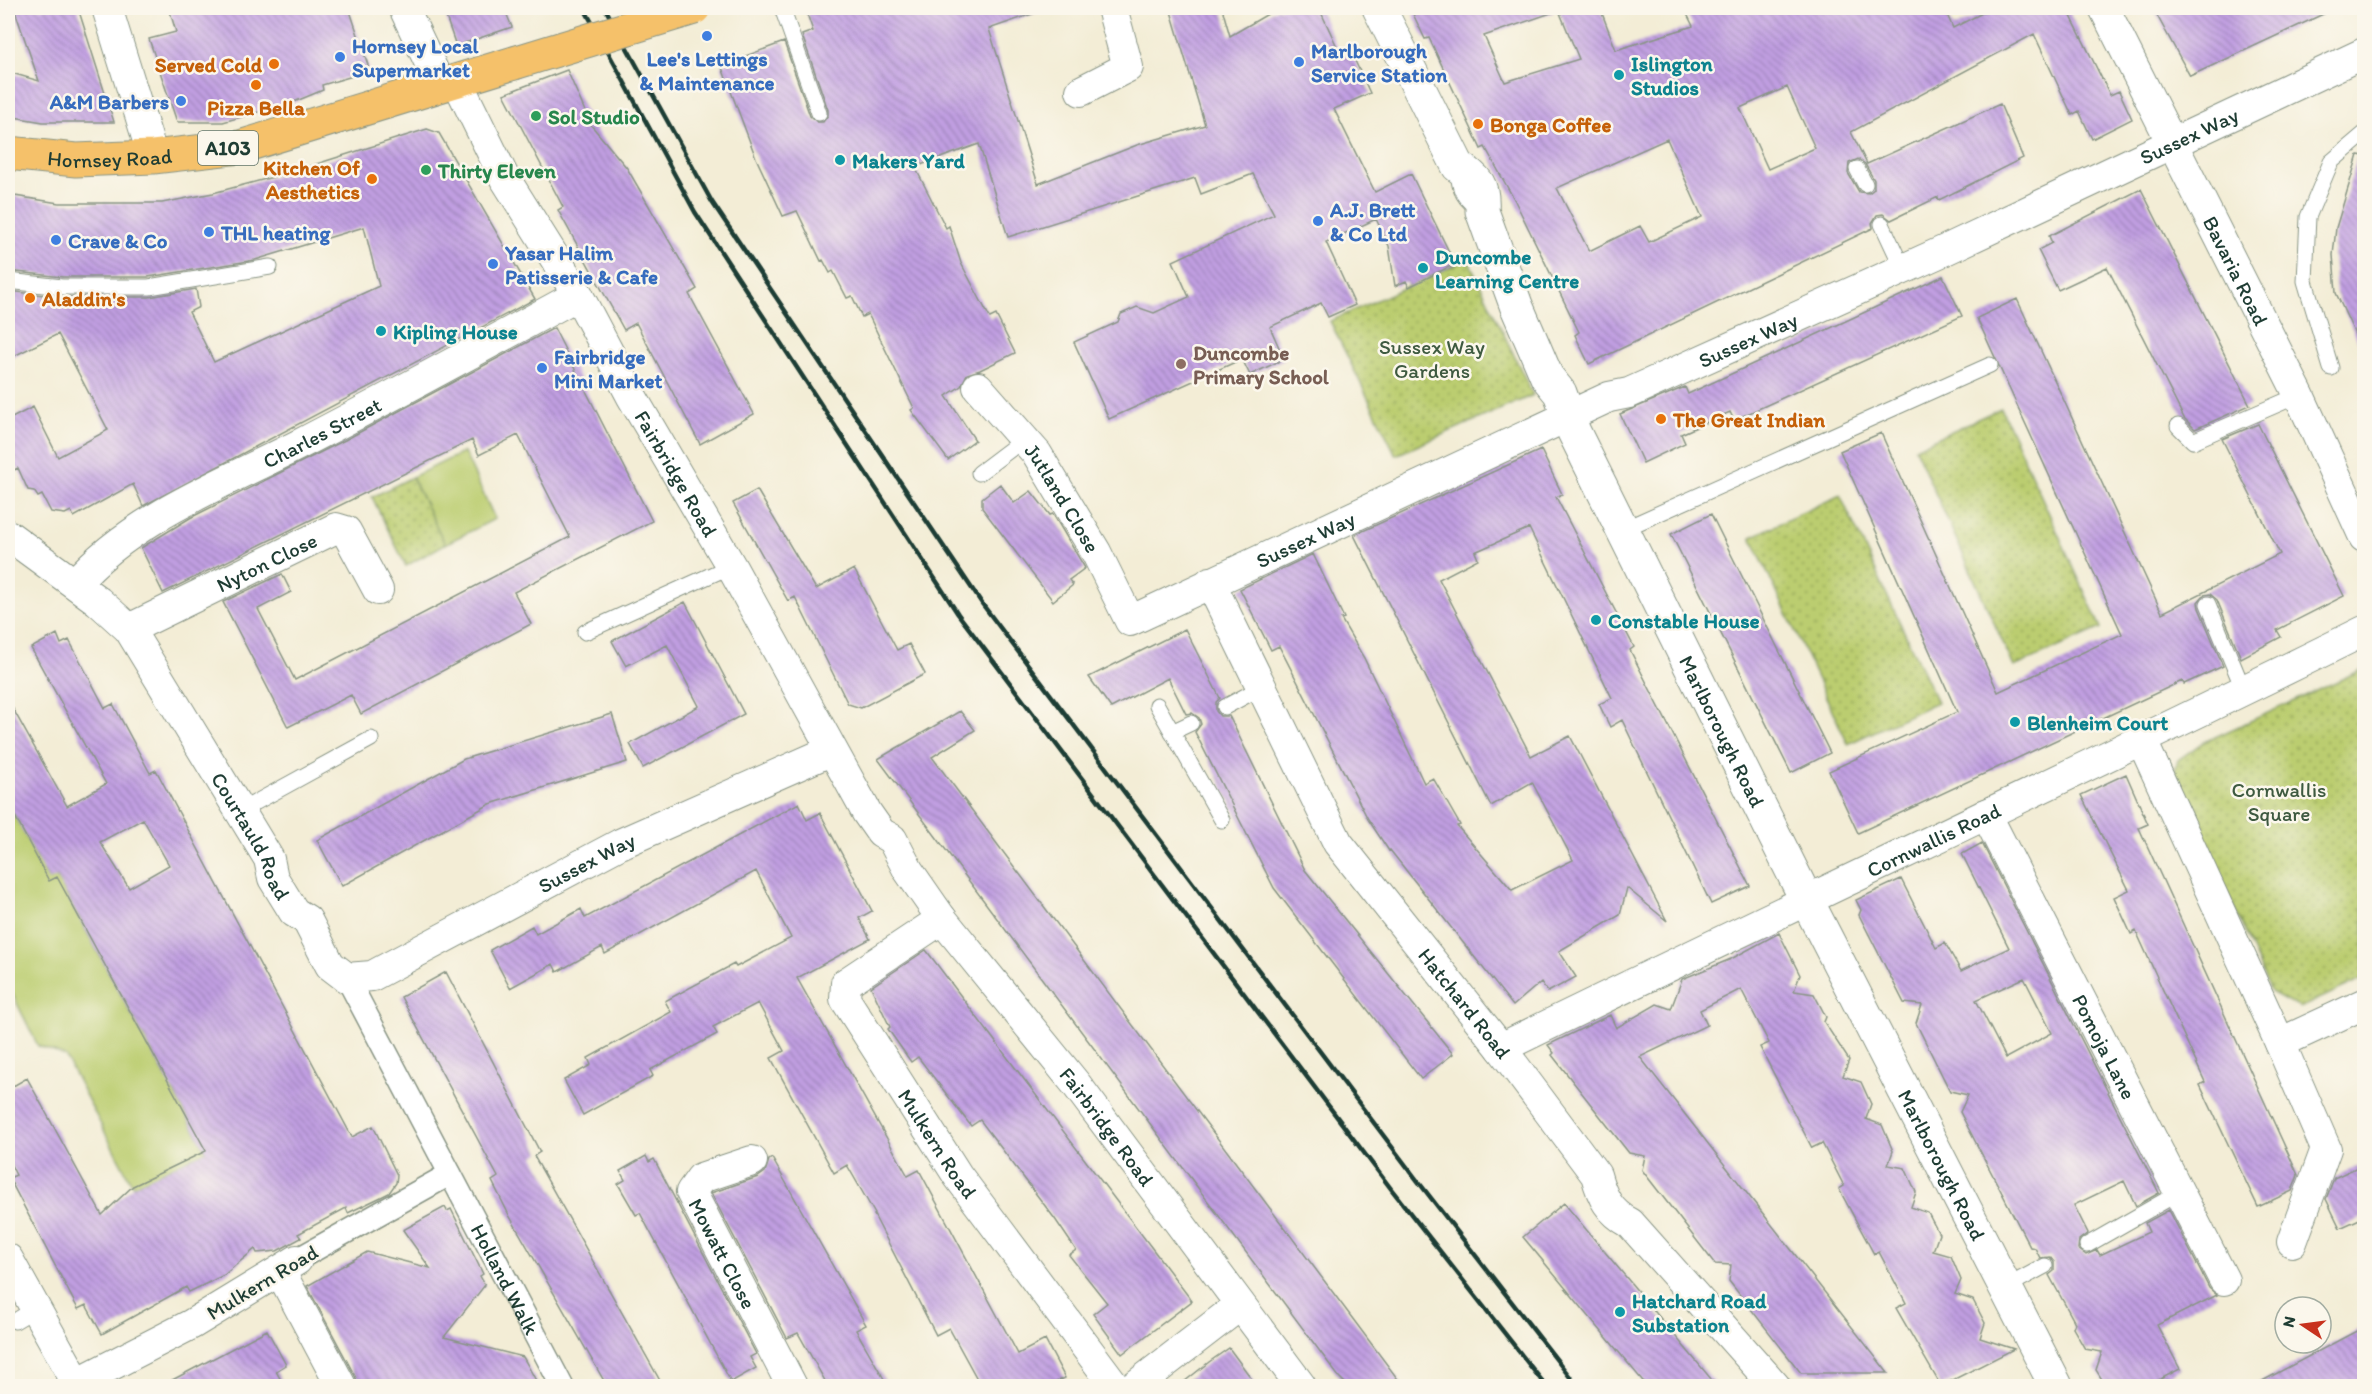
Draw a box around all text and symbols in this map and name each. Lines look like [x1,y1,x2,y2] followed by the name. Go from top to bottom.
[700,29,714,43] marker: Lee's Lettings & Maintenance
[352,33,480,83] place label: Hornsey Local Supermarket
[1311,38,1447,87] place label: Marlborough Service Station
[639,46,775,95] place label: Lee's Lettings & Maintenance
[333,50,347,64] marker: Hornsey Local Supermarket
[1631,51,1713,100] place label: Islington Studios
[155,52,263,77] place label: Served Cold
[1292,55,1306,69] marker: Marlborough Service Station
[267,57,281,71] marker: Served Cold
[1612,68,1626,82] marker: Islington Studios
[249,78,263,92] marker: Pizza Bella
[49,89,169,114] place label: A&M Barbers
[174,94,188,108] marker: A&M Barbers
[207,95,306,120] place label: Pizza Bella
[2136,101,2242,169] street label: Sussex Way
[548,104,640,129] place label: Sol Studio
[529,109,543,123] marker: Sol Studio
[1490,112,1611,138] place label: Bonga Coffee
[1471,117,1485,131] marker: Bonga Coffee
[198,131,258,165] road number: A103
[46,142,173,173] street label: Hornsey Road
[852,148,966,173] place label: Makers Yard
[833,153,847,167] marker: Makers Yard
[263,155,360,204] place label: Kitchen Of Aesthetics
[437,158,556,184] place label: Thirty Eleven
[419,163,433,177] marker: Thirty Eleven
[365,172,379,186] marker: Kitchen Of Aesthetics
[1329,197,1415,246] place label: A.J. Brett & Co Ltd
[2198,212,2274,330] street label: Bavaria Road
[1311,214,1325,228] marker: A.J. Brett & Co Ltd
[220,220,331,246] place label: THL heating
[202,225,216,239] marker: THL heating
[68,228,168,253] place label: Crave & Co
[49,233,63,247] marker: Crave & Co
[504,240,658,289] place label: Yasar Halim Patisserie & Cafe
[1435,244,1579,294] place label: Duncombe Learning Centre
[486,257,500,271] marker: Yasar Halim Patisserie & Cafe
[1416,261,1430,275] marker: Duncombe Learning Centre
[41,286,126,311] place label: Aladdin's
[23,291,37,305] marker: Aladdin's
[1694,306,1801,373] street label: Sussex Way
[393,319,518,345] place label: Kipling House
[374,324,388,338] marker: Kipling House
[1379,334,1485,383] park label: Sussex Way Gardens
[1193,340,1330,390] place label: Duncombe Primary School
[554,344,662,393] place label: Fairbridge Mini Market
[1174,357,1188,371] marker: Duncombe Primary School
[535,361,549,375] marker: Fairbridge Mini Market
[259,391,385,473] street label: Charles Street
[630,406,724,541] street label: Fairbridge Road
[1672,407,1825,432] place label: The Great Indian
[1654,412,1668,426] marker: The Great Indian
[1020,437,1106,557] street label: Jutland Close
[1252,505,1359,573] street label: Sussex Way
[212,527,321,597] street label: Nyton Close
[1608,608,1760,633] place label: Constable House
[1589,613,1603,627] marker: Constable House
[1674,651,1771,812] street label: Marlborough Road
[2027,710,2168,735] place label: Blenheim Court
[2008,715,2022,729] marker: Blenheim Court
[206,767,296,904] street label: Courtauld Road
[2231,777,2327,826] park label: Cornwallis Square
[1863,797,2005,882] street label: Cornwallis Road
[534,827,639,898] street label: Sussex Way
[1414,943,1517,1064] street label: Hatchard Road
[2067,990,2142,1103] street label: Pomoja Lane
[1055,1062,1160,1191] street label: Fairbridge Road
[893,1084,983,1203] street label: Mulkern Road
[1893,1085,1992,1245] street label: Marlborough Road
[684,1194,762,1313] street label: Mowatt Close
[466,1219,545,1338] street label: Holland Walk
[202,1239,322,1325] street label: Mulkern Road
[1632,1288,1767,1337] place label: Hatchard Road Substation
[2273,1295,2333,1355] north arrow
[1613,1305,1627,1319] marker: Hatchard Road Substation
[2278,1314,2299,1329] text: N

